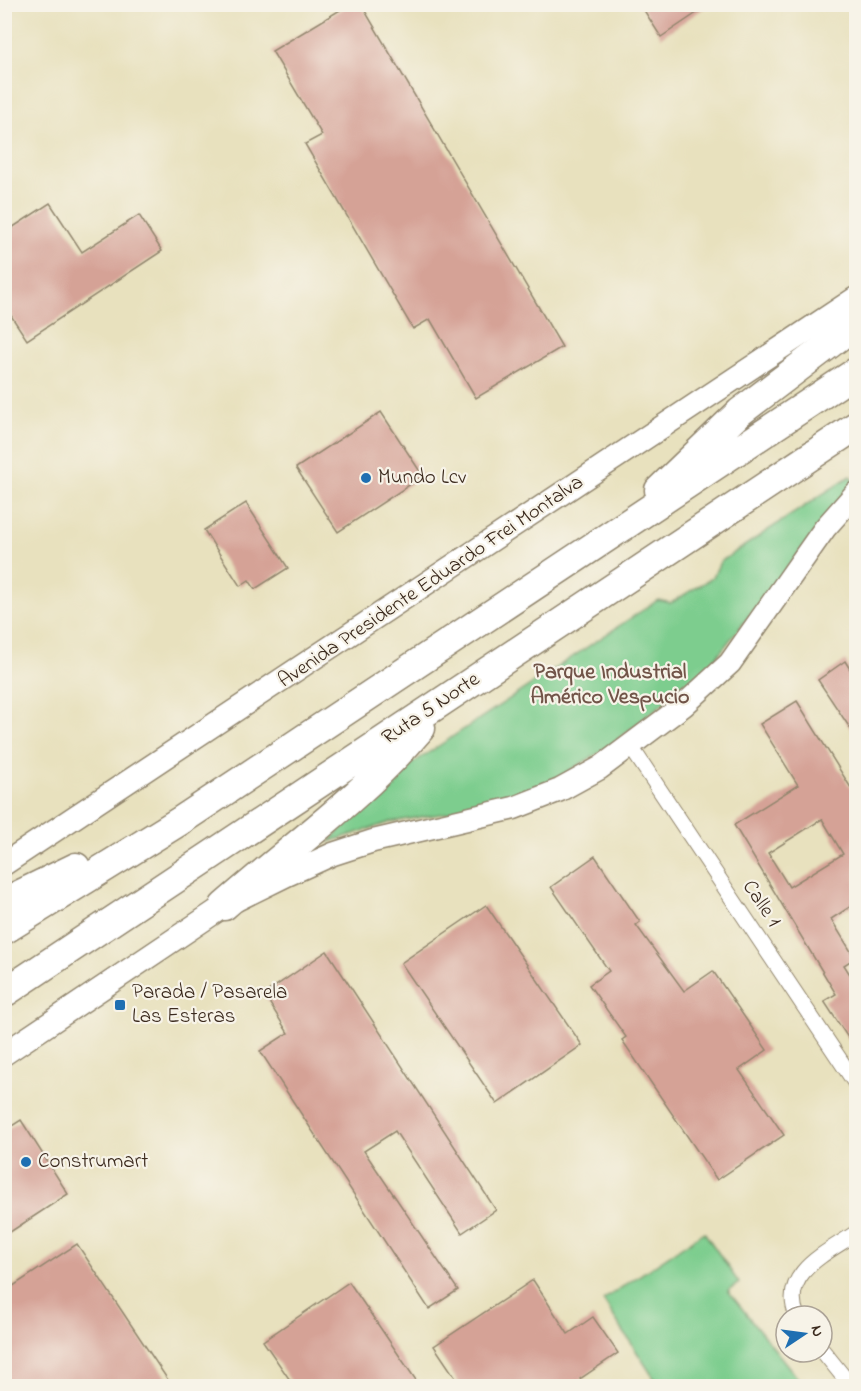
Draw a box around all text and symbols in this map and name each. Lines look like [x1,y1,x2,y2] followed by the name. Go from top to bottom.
[378,463,467,493] place label: Mundo Lcv
[272,468,590,696] street label: Avenida Presidente Eduardo Frei Montalva
[359,471,373,485] marker: Mundo Lcv
[530,657,690,714] district label: Parque Industrial Américo Vespucio
[376,665,487,753] street label: Ruta 5 Norte
[734,874,788,934] street label: Calle 1
[132,978,287,1032] place label: Parada / Pasarela Las Esteras
[113,998,127,1012] marker: Parada / Pasarela Las Esteras
[38,1147,148,1177] place label: Construmart
[19,1155,33,1169] marker: Construmart
[774,1304,834,1364] north arrow
[804,1323,830,1339] text: N

